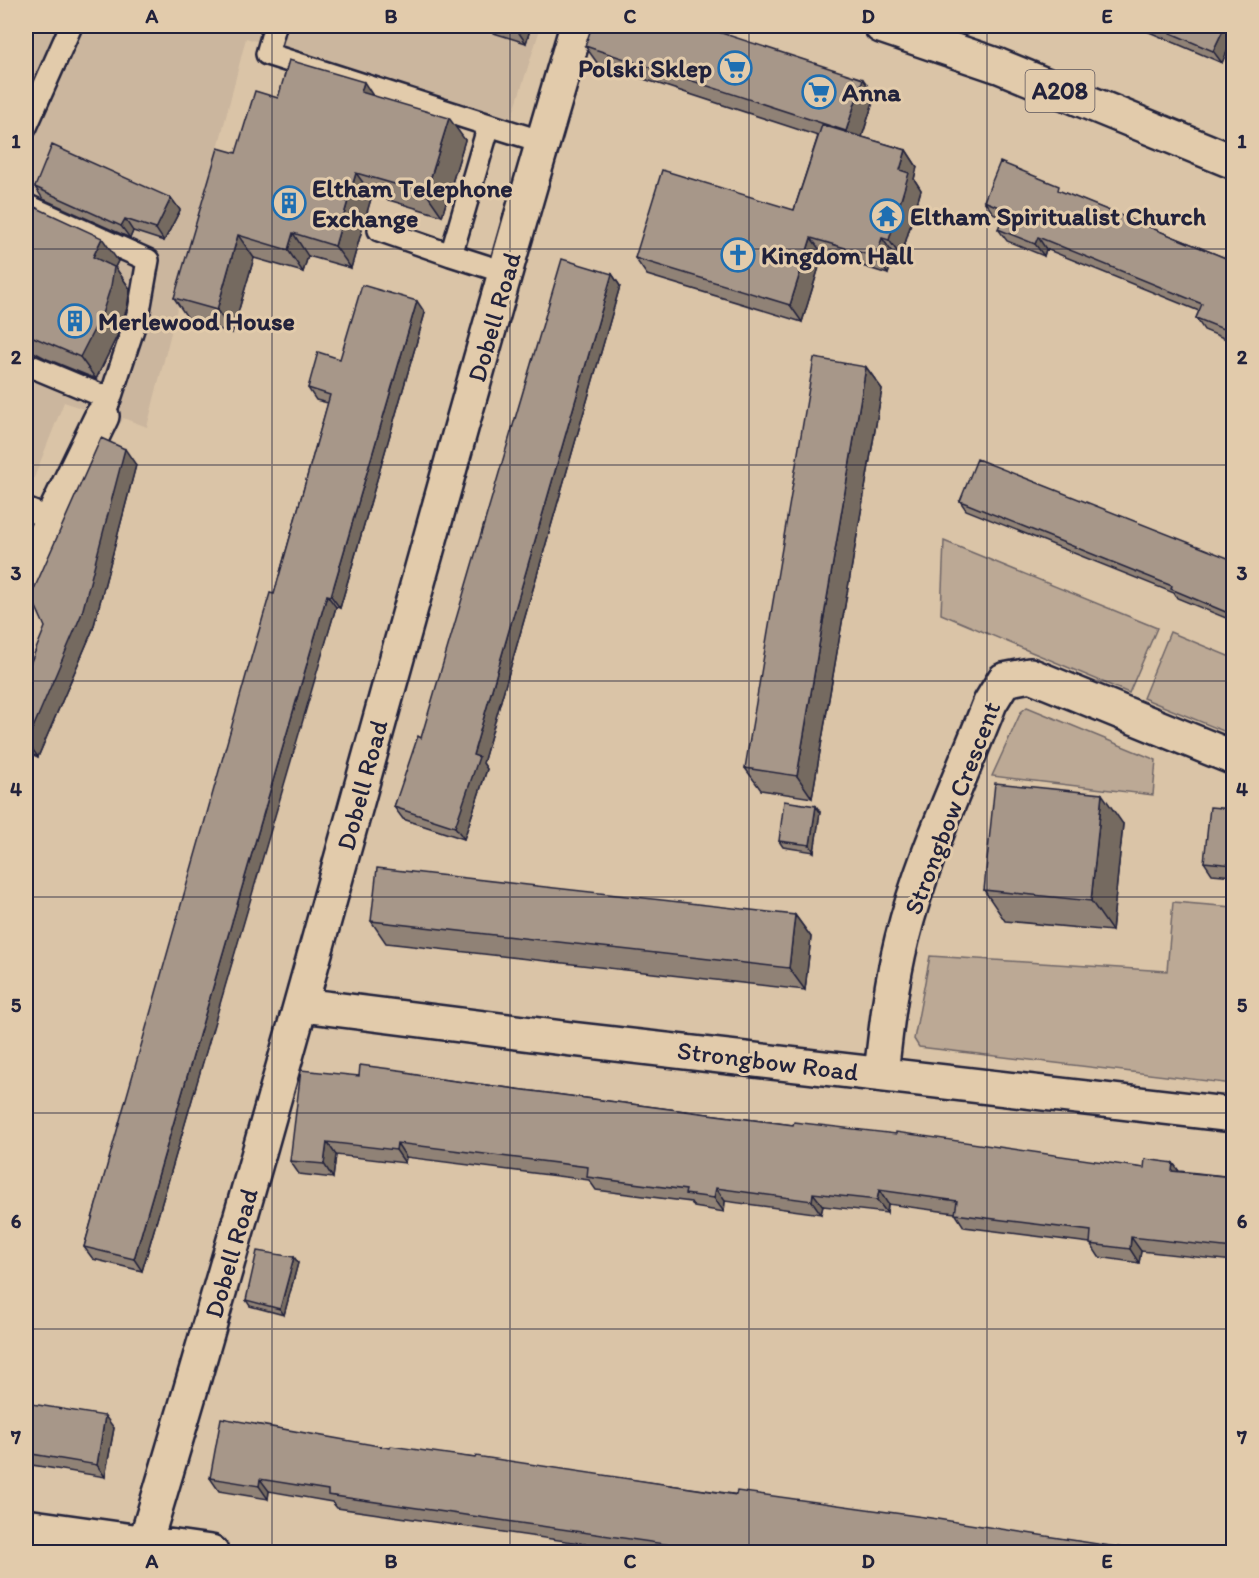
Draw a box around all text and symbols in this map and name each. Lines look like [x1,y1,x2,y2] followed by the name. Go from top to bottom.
[145,4,159,28] text: A
[385,4,398,28] text: B
[624,4,637,28] text: C
[861,4,875,28] text: D
[1101,4,1113,28] text: E
[717,50,753,86] supermarket icon: Polski Sklep
[578,52,712,84] place label: Polski Sklep
[1026,70,1094,112] road number: A208
[801,74,837,110] supermarket icon: Anna
[841,76,901,108] place label: Anna
[11,129,21,153] text: 1
[1237,129,1247,153] text: 1
[312,172,513,234] place label: Eltham Telephone Exchange
[271,185,307,221] building icon: Eltham Telephone Exchange
[869,198,905,234] temple icon: Eltham Spiritualist Church
[910,200,1207,232] place label: Eltham Spiritualist Church
[720,237,756,273] church icon: Kingdom Hall
[761,239,914,271] place label: Kingdom Hall
[460,248,528,386] street label: Dobell Road
[57,303,93,339] building icon: Merlewood House
[98,305,295,337] place label: Merlewood House
[11,345,22,369] text: 2
[1237,345,1248,369] text: 2
[11,561,22,585] text: 3
[1237,561,1248,585] text: 3
[897,697,1007,919] street label: Strongbow Crescent
[329,716,395,854] street label: Dobell Road
[10,777,22,801] text: 4
[1236,777,1248,801] text: 4
[11,993,22,1017] text: 5
[1237,993,1248,1017] text: 5
[675,1034,861,1088] street label: Strongbow Road
[197,1184,265,1322] street label: Dobell Road
[11,1209,22,1233] text: 6
[1237,1209,1248,1233] text: 6
[10,1425,21,1449] text: 7
[1236,1425,1247,1449] text: 7
[145,1549,159,1573] text: A
[385,1549,398,1573] text: B
[624,1549,637,1573] text: C
[861,1549,875,1573] text: D
[1101,1549,1113,1573] text: E

